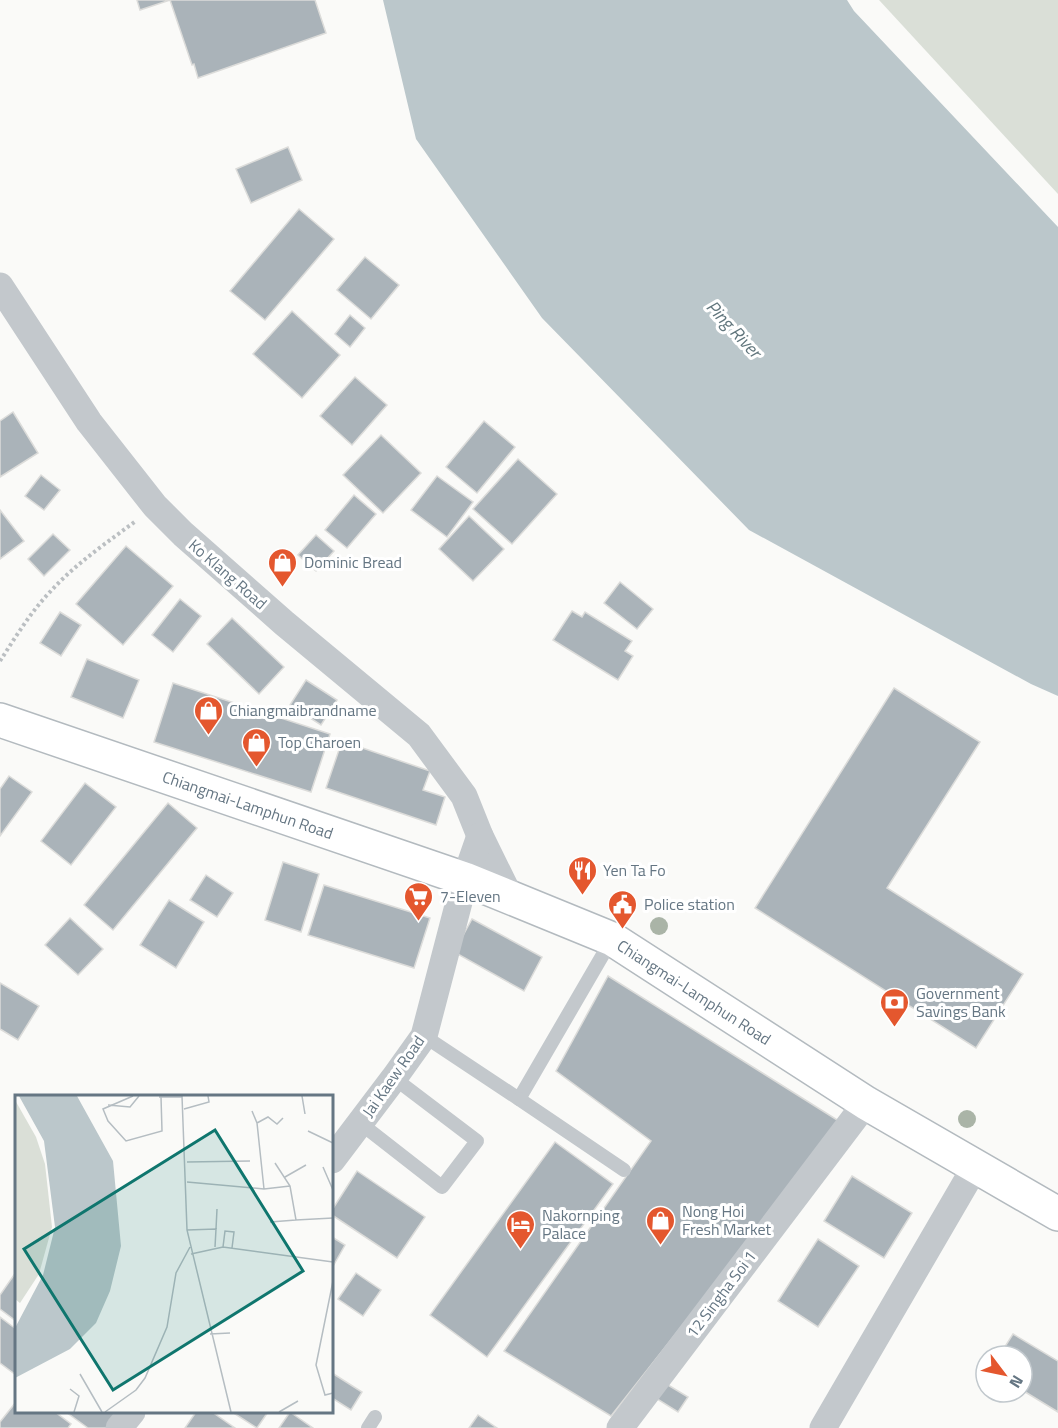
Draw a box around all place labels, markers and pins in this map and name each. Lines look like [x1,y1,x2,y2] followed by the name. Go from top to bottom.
[267,546,299,588] shop icon: Dominic Bread
[304,550,402,574] place label: Dominic Bread
[192,694,224,736] shop icon: Chiangmaibrandname
[229,698,377,722] place label: Chiangmaibrandname
[241,726,273,768] shop icon: Top Charoen
[278,730,361,754] place label: Top Charoen
[566,854,598,896] restaurant icon: Yen Ta Fo
[603,858,666,882] place label: Yen Ta Fo
[403,880,435,922] supermarket icon: 7-Eleven
[440,884,501,908] place label: 7-Eleven
[607,888,639,930] public building icon: Police station
[644,892,735,916] place label: Police station
[916,981,1006,1023] place label: Government Savings Bank
[879,986,911,1028] bank icon: Government Savings Bank
[682,1199,772,1241] place label: Nong Hoi Fresh Market
[542,1203,620,1245] place label: Nakornping Palace
[645,1204,677,1246] shop icon: Nong Hoi Fresh Market
[505,1208,537,1250] hotel icon: Nakornping Palace

